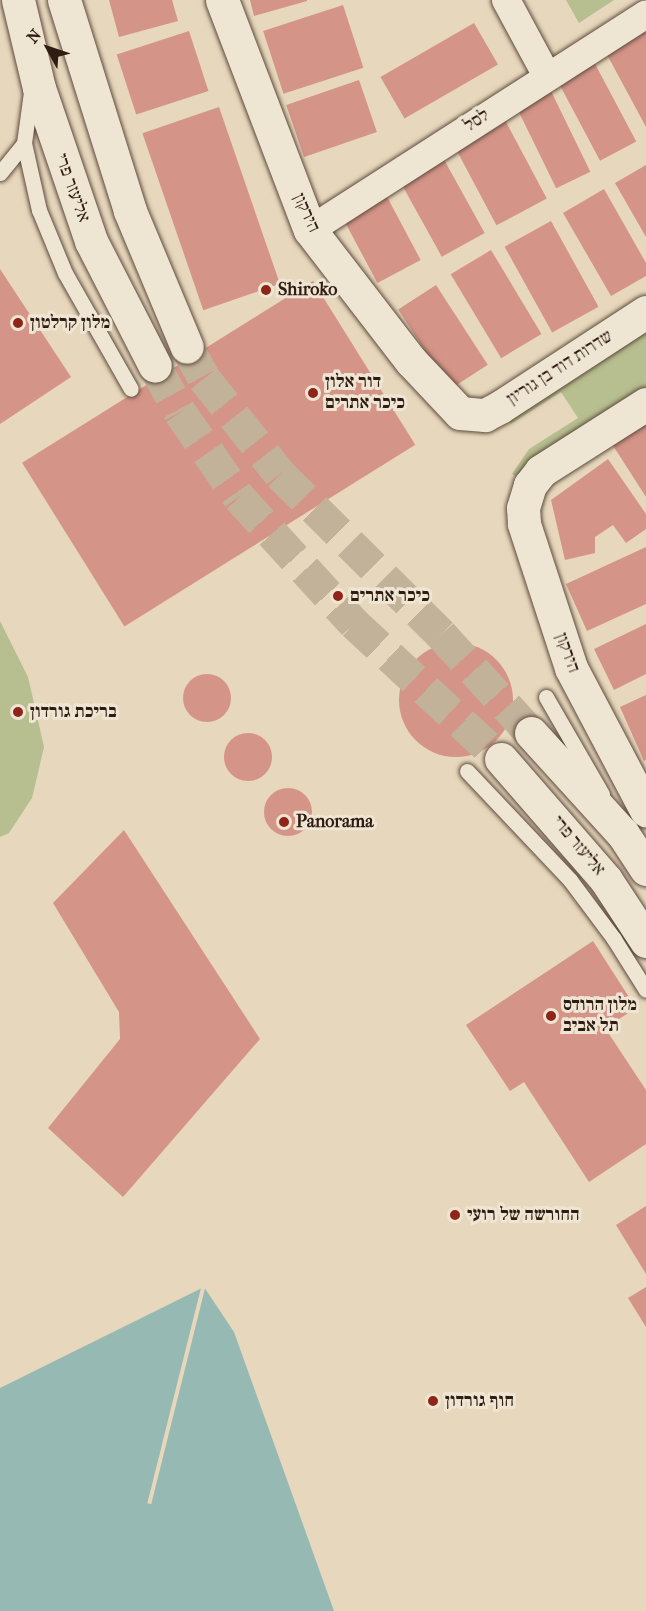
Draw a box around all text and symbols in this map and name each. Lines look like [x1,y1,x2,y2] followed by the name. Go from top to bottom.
[18,18,78,78] north arrow
[23,25,45,47] text: N
[460,105,494,137] street label: לסל
[50,151,94,225] street label: אליעזר פרי
[288,190,324,236] street label: הירקון
[278,279,337,301] place label: Shiroko
[259,283,273,297] marker: Shiroko
[30,312,110,334] place label: מלון קרלטון
[11,316,25,330] marker: מלון קרלטון
[503,326,617,410] street label: שדרות דוד בן גוריון
[325,372,405,415] place label: דור אלון כיכר אתרים
[306,386,320,400] marker: דור אלון כיכר אתרים
[350,585,430,607] place label: כיכר אתרים
[331,589,345,603] marker: כיכר אתרים
[550,630,584,676] street label: הירקון
[30,701,117,723] place label: בריכת גורדון
[11,705,25,719] marker: בריכת גורדון
[296,811,374,833] place label: Panorama
[547,812,609,880] street label: אליעזר פרי
[277,815,291,829] marker: Panorama
[563,995,637,1038] place label: מלון הרודס תל אביב
[544,1009,558,1023] marker: מלון הרודס תל אביב
[467,1204,580,1226] place label: החורשה של רועי
[448,1208,462,1222] marker: החורשה של רועי
[445,1390,514,1412] place label: חוף גורדון
[426,1394,440,1408] marker: חוף גורדון

